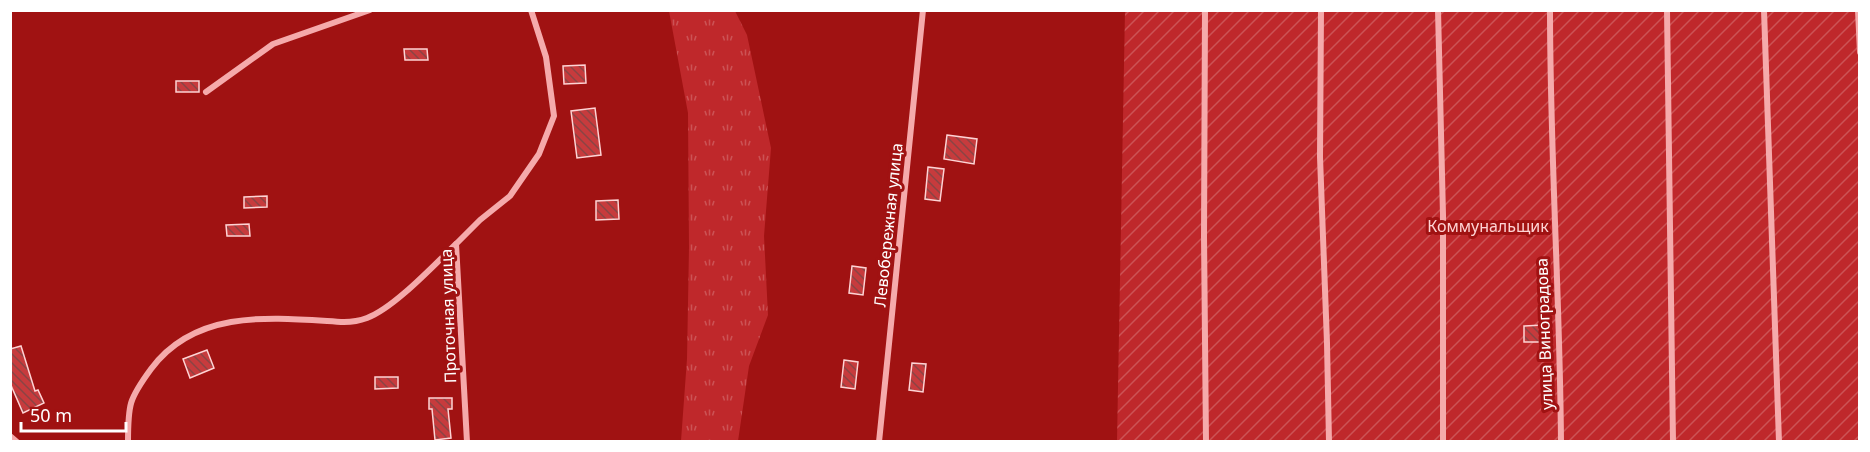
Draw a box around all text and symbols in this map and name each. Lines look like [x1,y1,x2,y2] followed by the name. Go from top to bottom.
[868,142,908,308] street label: Левобережная улица
[1427,215,1549,237] park label: Коммунальщик
[435,248,461,384] street label: Проточная улица
[1530,258,1558,410] street label: улица Виноградова
[21,395,126,433] scale bar
[30,403,72,427] text: 50 m

